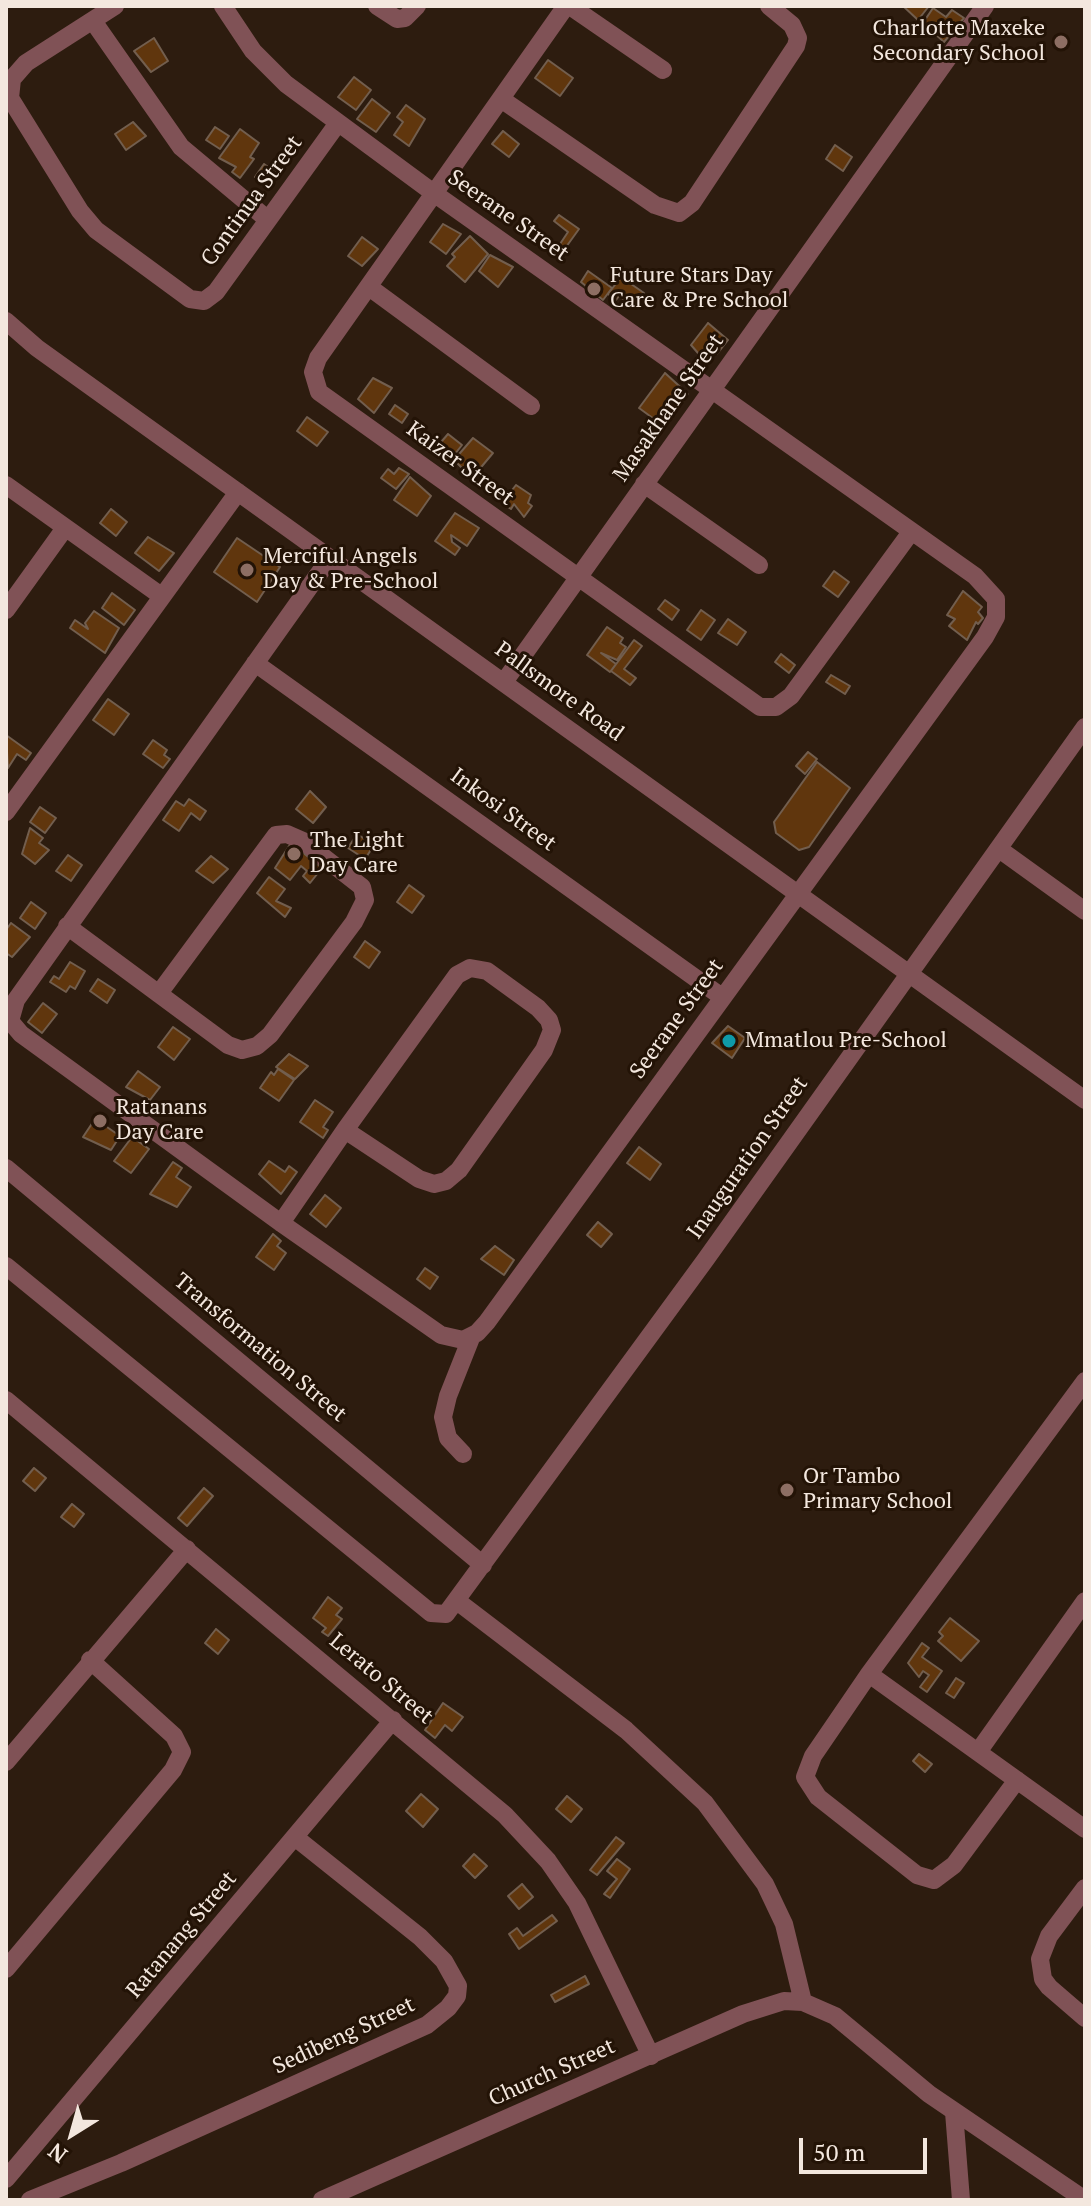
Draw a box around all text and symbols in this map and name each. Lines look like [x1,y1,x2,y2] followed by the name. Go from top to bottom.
[873,16,1045,68] place label: Charlotte Maxeke Secondary School
[1052,33,1070,51] marker: Charlotte Maxeke Secondary School
[196,131,308,271] street label: Continua Street
[442,165,574,267] street label: Seerane Street
[610,263,788,314] place label: Future Stars Day Care & Pre School
[585,280,603,298] marker: Future Stars Day Care & Pre School
[608,329,730,487] street label: Masakhane Street
[401,416,519,512] street label: Kaizer Street
[263,544,438,596] place label: Merciful Angels Day & Pre-School
[238,561,256,579] marker: Merciful Angels Day & Pre-School
[490,637,628,747] street label: Pallsmore Road
[445,763,561,857] street label: Inkosi Street
[310,828,404,880] place label: The Light Day Care
[285,845,303,863] marker: The Light Day Care
[625,954,729,1084] street label: Seerane Street
[745,1028,947,1054] place label: Mmatlou Pre-School
[720,1032,738,1050] marker: Mmatlou Pre-School
[682,1072,814,1244] street label: Inauguration Street
[116,1095,207,1146] place label: Ratanans Day Care
[91,1112,109,1130] marker: Ratanans Day Care
[168,1268,352,1428] street label: Transformation Street
[803,1464,952,1516] place label: Or Tambo Primary School
[778,1481,796,1499] marker: Or Tambo Primary School
[324,1628,438,1730] street label: Lerato Street
[121,1866,243,2004] street label: Ratanang Street
[269,1992,419,2080] street label: Sedibeng Street
[485,2033,619,2113] street label: Church Street
[32,2094,112,2174] north arrow
[803,2122,931,2172] scale bar
[813,2136,865,2168] text: 50 m
[42,2137,73,2170] text: N

